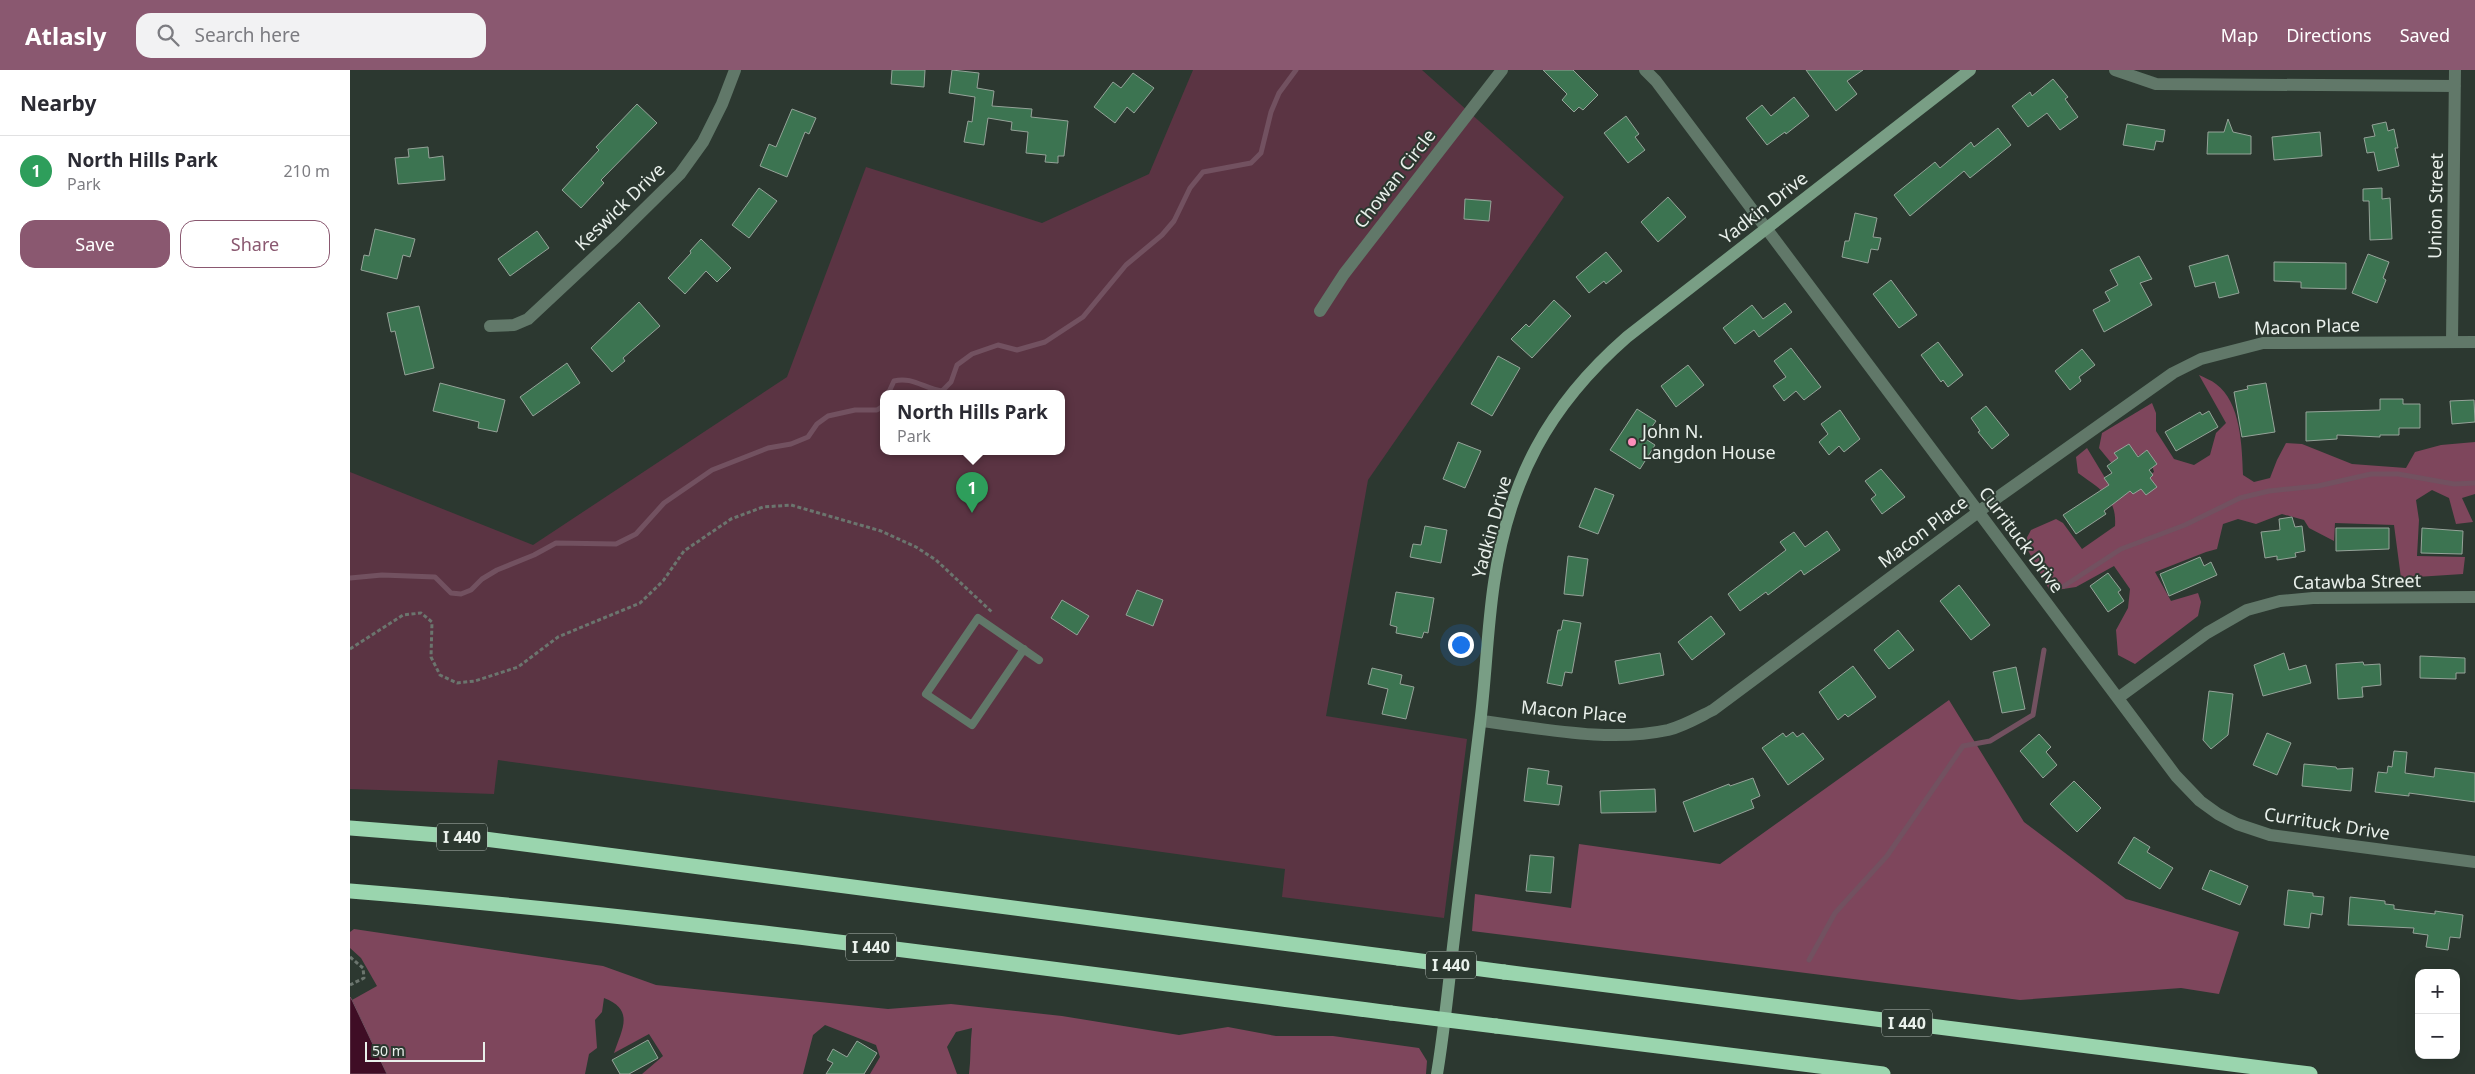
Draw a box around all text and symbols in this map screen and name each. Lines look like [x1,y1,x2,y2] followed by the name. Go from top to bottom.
[136,13,486,58] search box
[25,19,106,52] text: Atlasly
[154,21,182,49] icon: search
[194,22,300,48] text: Search here
[2221,23,2258,47] text: Map
[2286,23,2372,47] text: Directions
[2400,23,2450,47] text: Saved
[20,89,96,117] text: Nearby
[1348,124,1440,233] street label: Chowan Circle
[67,147,218,173] text: North Hills Park
[2422,152,2448,259] street label: Union Street
[569,157,669,255] street label: Keswick Drive
[31,160,41,182] text: 1
[283,160,330,182] text: 210 m
[1715,165,1812,249] street label: Yadkin Drive
[67,173,101,195] text: Park
[20,220,170,268] button: Save
[180,220,330,268] button: Share
[2253,312,2360,340] street label: Macon Place
[880,390,1065,455] popup
[897,399,1048,425] text: North Hills Park
[1640,419,1776,464] place label: John N. Langdon House
[897,425,931,447] text: Park
[1626,436,1638,448] marker: John N. Langdon House
[956,472,988,513] pin: 1
[1466,473,1516,581] street label: Yadkin Drive
[1974,481,2070,597] street label: Currituck Drive
[1873,490,1972,573] street label: Macon Place
[2293,568,2422,594] street label: Catawba Street
[1448,632,1474,658] your location
[1520,694,1628,728] street label: Macon Place
[2263,801,2392,845] street label: Currituck Drive
[437,824,487,850] road number: I 440
[846,934,896,960] road number: I 440
[1426,952,1476,978] road number: I 440
[2415,969,2460,1059] map controls
[2415,969,2460,1014] button: +
[1882,1010,1932,1036] road number: I 440
[2415,1014,2460,1059] button: −
[365,1039,485,1062] scale bar
[372,1041,405,1060] text: 50 m

